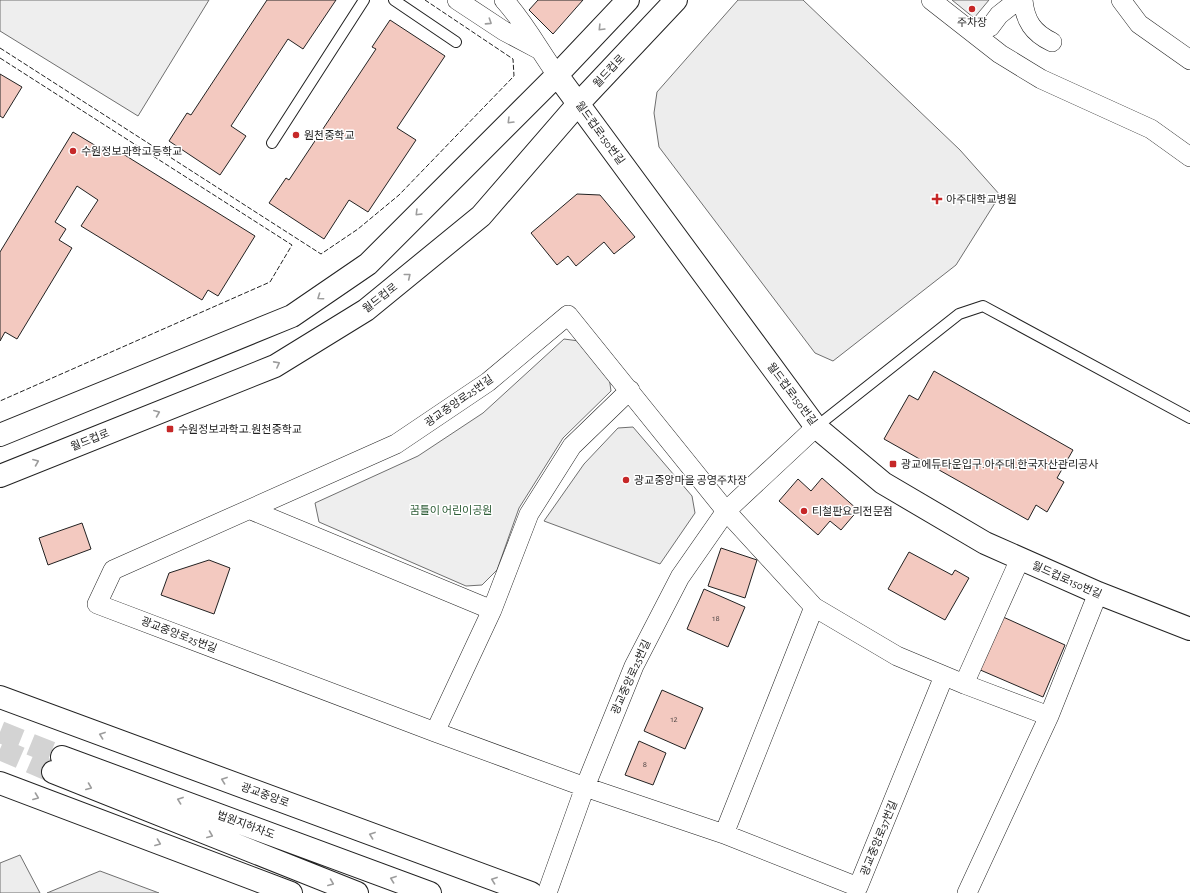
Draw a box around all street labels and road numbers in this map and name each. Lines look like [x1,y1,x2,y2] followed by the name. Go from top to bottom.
[591,52,627,90] street label: 월드컵로
[574,99,626,167] street label: 월드컵로150번길
[361,281,399,315] street label: 월드컵로
[765,361,819,427] street label: 월드컵로150번길
[423,373,495,429] street label: 광교중앙로25번길
[69,427,111,453] street label: 월드컵로
[1031,560,1103,600] street label: 월드컵로150번길
[139,615,219,655] street label: 광교중앙로25번길
[610,638,652,716] street label: 광교중앙로25번길
[239,781,291,809] street label: 광교중앙로
[859,799,899,877] street label: 광교중앙로37번길
[216,809,276,841] street label: 법원지하차도

